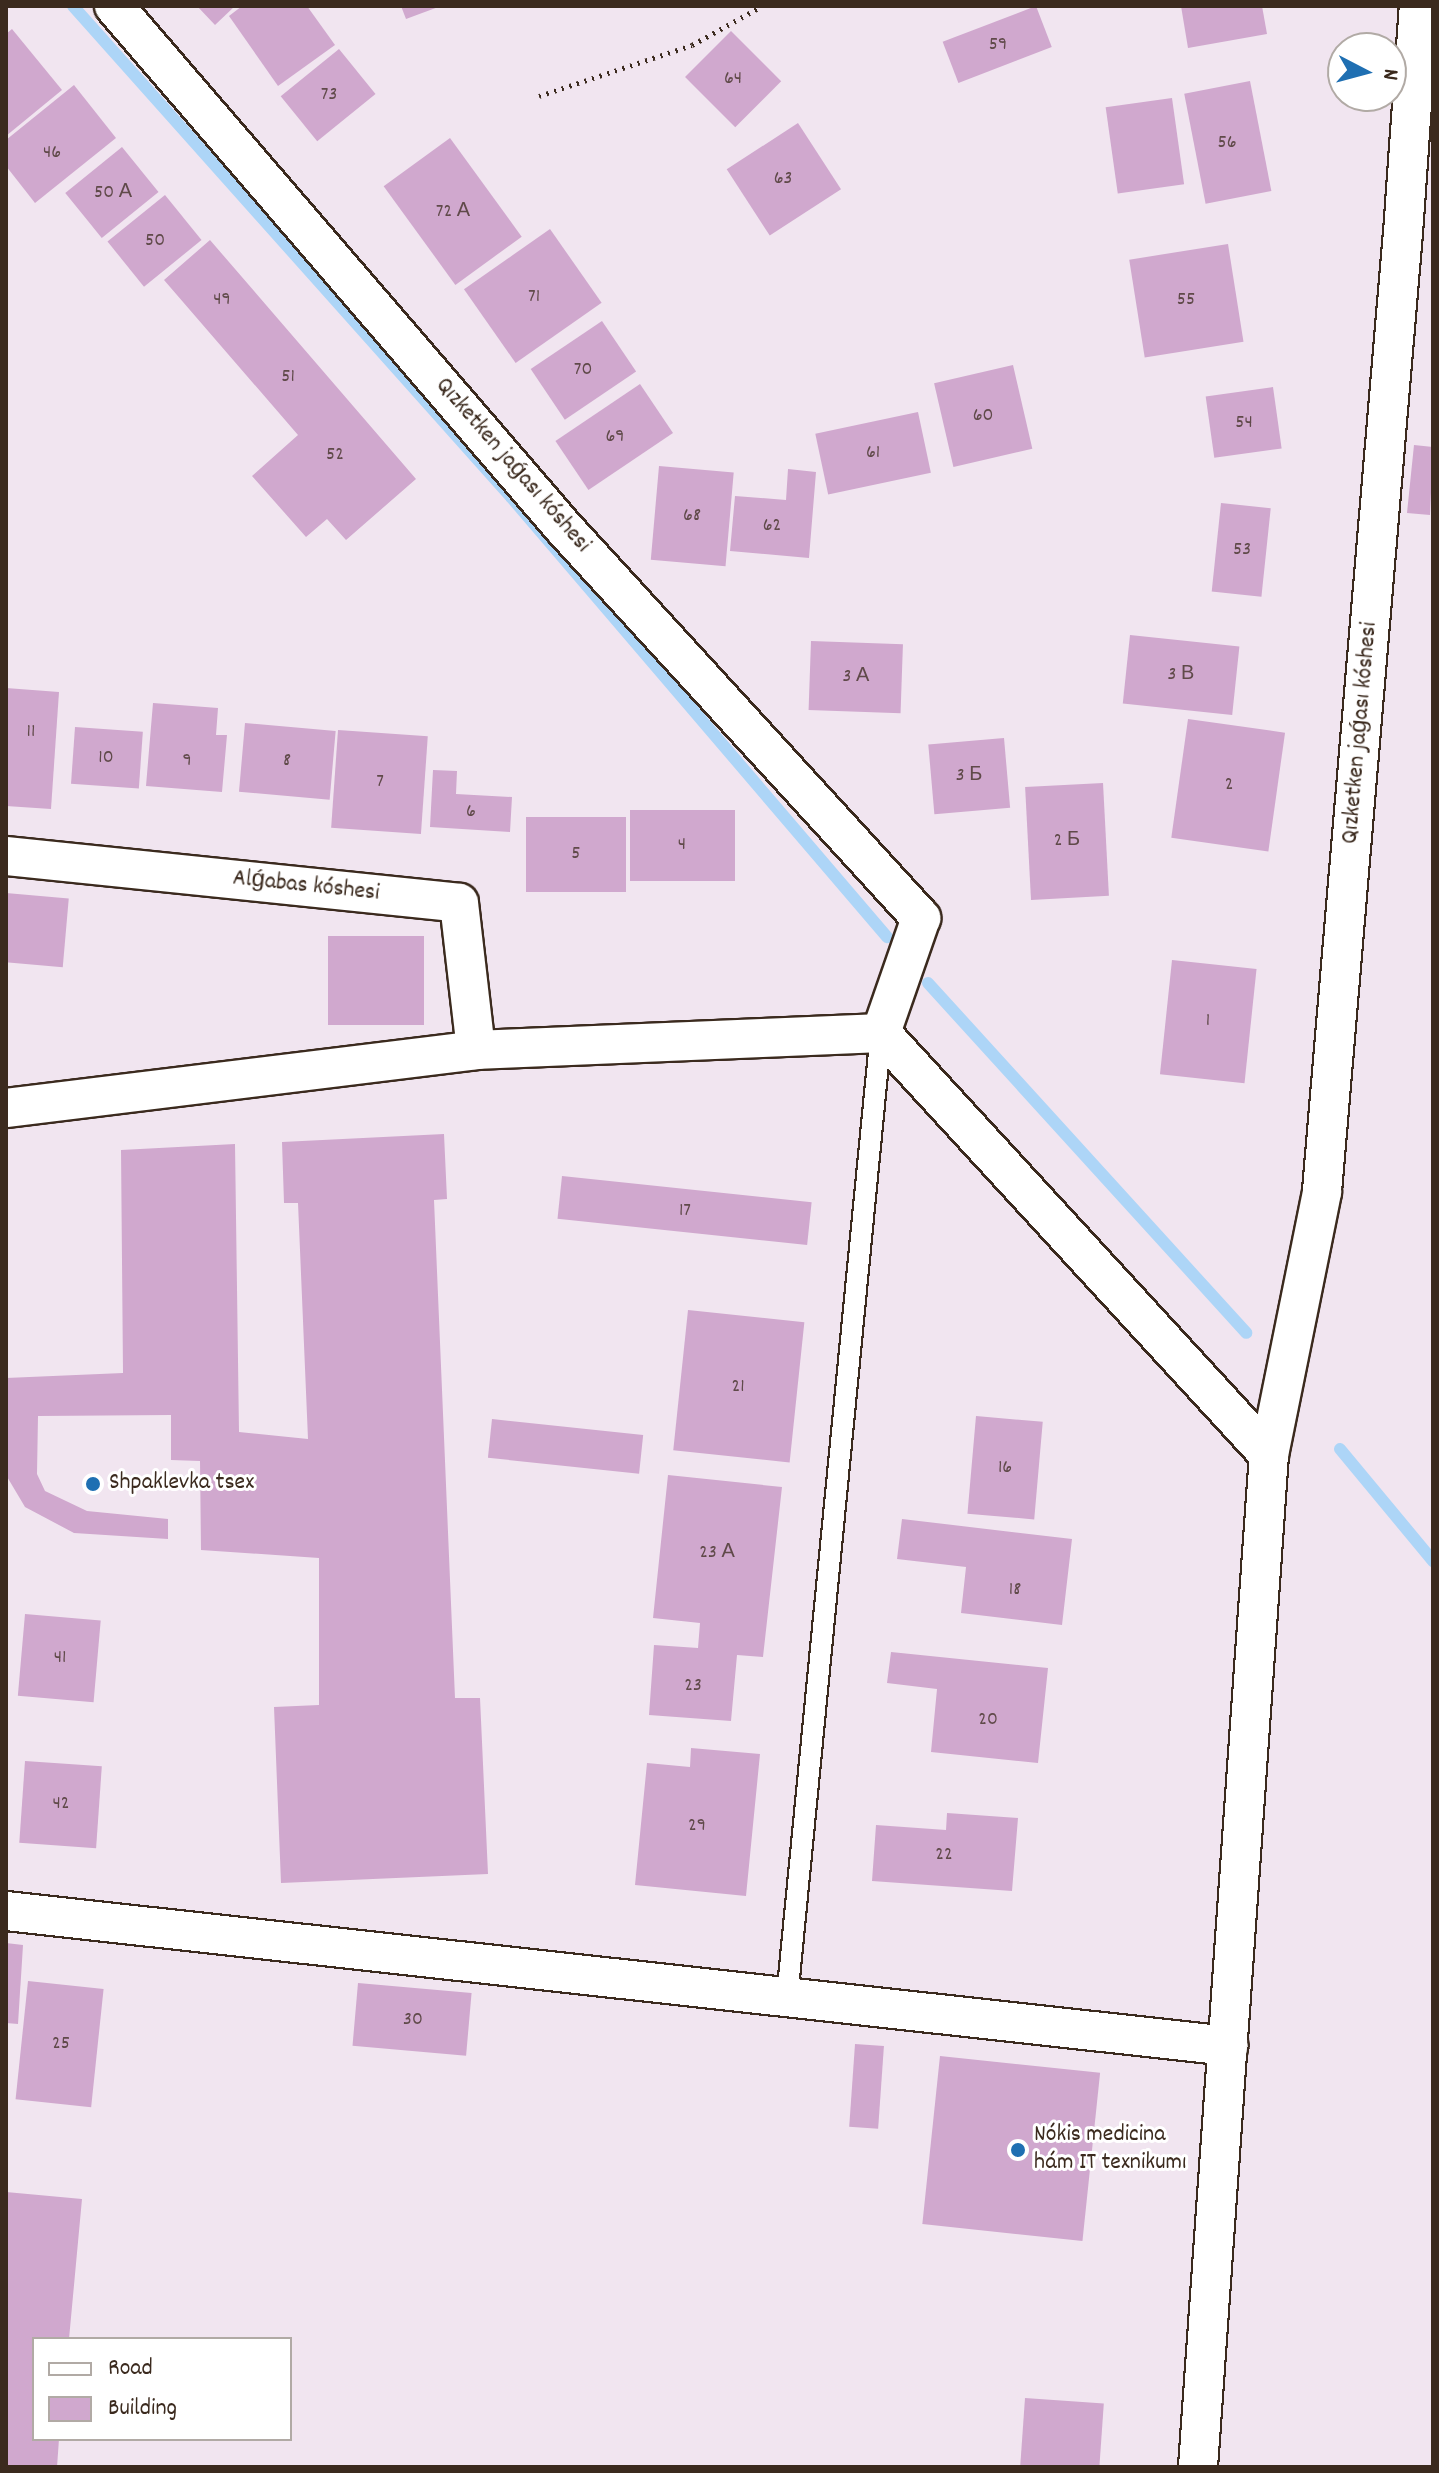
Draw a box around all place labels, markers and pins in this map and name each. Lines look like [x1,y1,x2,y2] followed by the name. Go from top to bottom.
[109,1470,254,1498] place label: Shpaklevka tsex
[84,1475,102,1493] marker: Shpaklevka tsex
[1034,2122,1186,2178] place label: Nókis medicina hám IT texnikumı
[1009,2141,1027,2159] marker: Nókis medicina hám IT texnikumı

